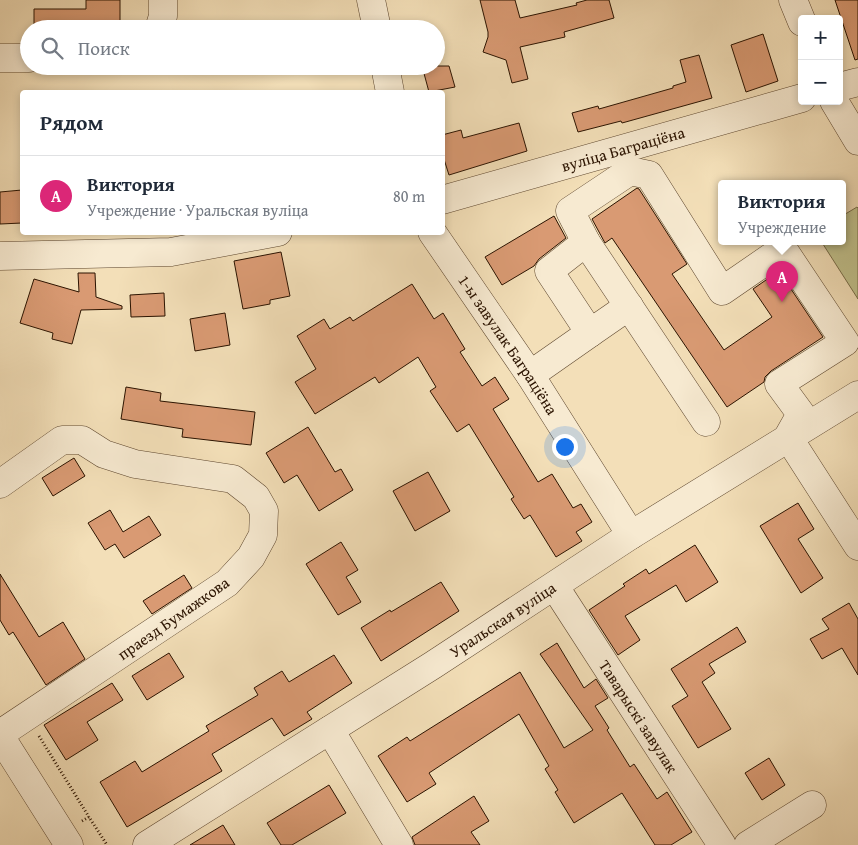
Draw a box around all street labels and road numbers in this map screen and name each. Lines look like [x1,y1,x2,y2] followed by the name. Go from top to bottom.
[558,120,688,178] street label: вуліца Баграціёна
[452,270,564,420] street label: 1-ы завулак Баграціёна
[112,570,234,666] street label: праезд Бумажкова
[444,575,561,663] street label: Уральская вуліца
[593,655,685,778] street label: Таварыскі завулак

